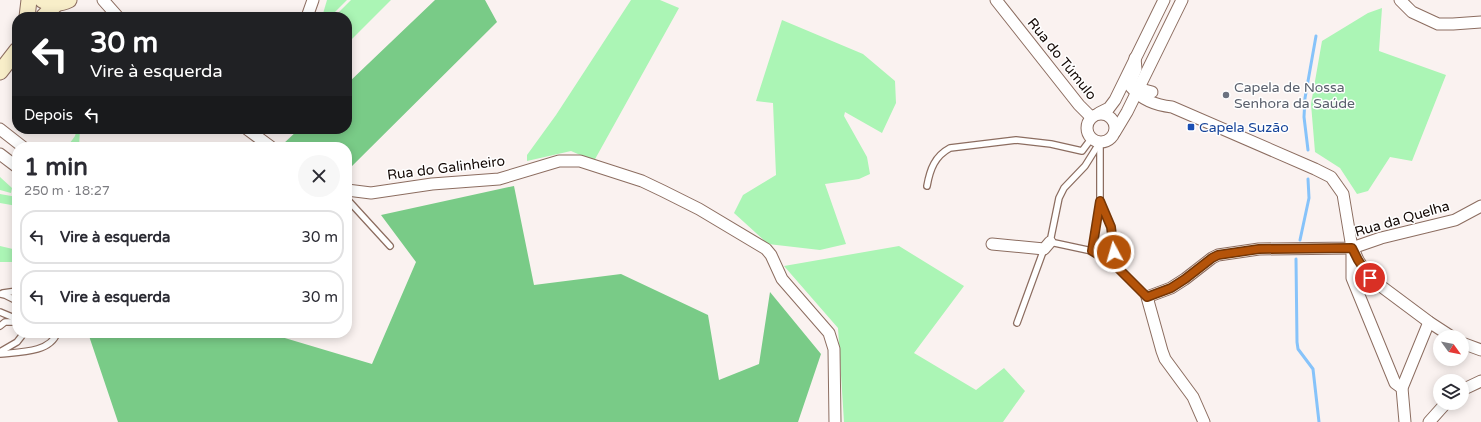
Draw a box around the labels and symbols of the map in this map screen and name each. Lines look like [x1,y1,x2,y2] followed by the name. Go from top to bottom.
[1024,15,1100,103] street label: Rua do Túmulo
[1234,79,1355,112] place label: Capela de Nossa Senhora da Saúde
[1221,90,1231,100] marker: Capela de Nossa Senhora da Saúde
[1199,119,1289,136] place label: Capela Suzão
[1186,122,1196,132] marker: Capela Suzão
[386,152,506,184] street label: Rua do Galinheiro
[1353,197,1451,241] street label: Rua da Quelha
[1093,231,1135,273] position arrow
[1353,261,1387,295] pin
[1433,330,1469,366] north arrow

